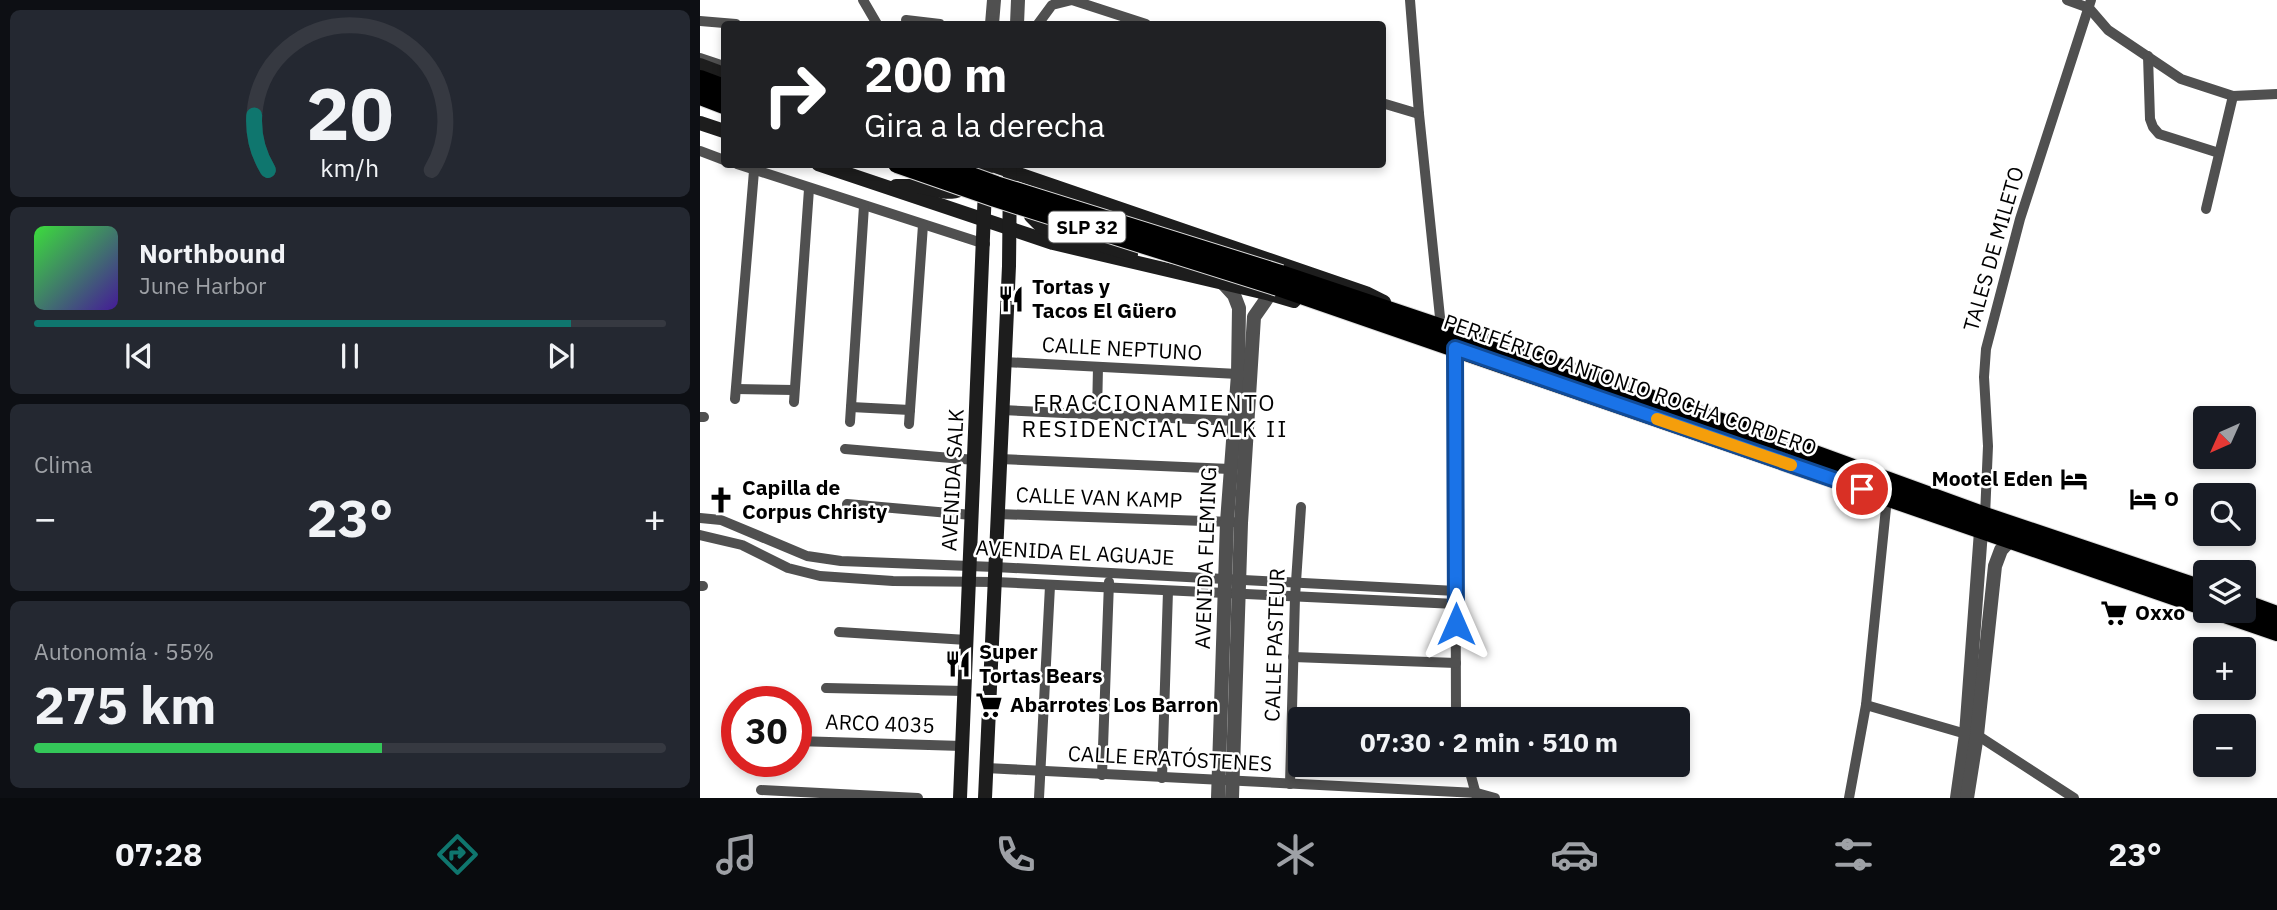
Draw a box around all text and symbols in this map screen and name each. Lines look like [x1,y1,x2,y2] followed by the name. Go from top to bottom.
[864,42,1008,105] text: 200 m
[749,49,840,140] icon: right
[306,65,394,160] text: 20
[864,104,1105,146] text: Gira a la derecha
[321,150,379,183] text: km/h
[1956,163,2030,334] street label: TALES DE MILETO
[1048,212,1126,243] road number: SLP 32
[139,236,286,270] text: Northbound
[139,270,267,300] text: June Harbor
[1032,272,1177,324] place label: Tortas y Tacos El Güero
[996,284,1026,314] restaurant icon: Tortas y Tacos El Güero
[1440,307,1821,461] street label: PERIFÉRICO ANTONIO ROCHA CORDERO
[1041,330,1203,366] street label: CALLE NEPTUNO
[120,337,158,375] icon: previous
[331,337,369,375] icon: pause
[542,337,580,375] icon: next
[1021,387,1289,443] district label: FRACCIONAMIENTO RESIDENCIAL SALK II
[2193,406,2256,469] north arrow
[2193,406,2256,777] map controls
[934,408,970,552] street label: AVENIDA SALK
[34,449,93,479] text: Clima
[1832,459,1892,519] pin
[1932,464,2053,492] place label: Mootel Eden
[2059,464,2089,494] hotel icon: Mootel Eden
[1188,466,1222,650] street label: AVENIDA FLEMING
[1843,470,1881,508] icon: arrive
[742,473,888,525] place label: Capilla de Corpus Christy
[1015,480,1183,514] street label: CALLE VAN KAMP
[2193,483,2256,546] button: search
[307,484,393,551] text: 23°
[2128,484,2158,514] hotel icon: O
[2164,484,2179,512] place label: O
[706,485,736,515] church icon: Capilla de Corpus Christy
[34,493,57,542] text: −
[643,493,666,542] text: +
[975,533,1175,571] street label: AVENIDA EL AGUAJE
[2193,560,2256,623] button: layers
[1257,568,1291,722] street label: CALLE PASTEUR
[1419,587,1493,661] position arrow
[2099,598,2129,628] supermarket icon: Oxxo
[2135,598,2185,626] place label: Oxxo
[34,636,214,666] text: Autonomía · 55%
[979,637,1103,689] place label: Super Tortas Bears
[2193,637,2256,700] button: +
[943,649,973,679] restaurant icon: Super Tortas Bears
[34,671,216,738] text: 275 km
[721,686,812,777] speed limit sign: 30
[974,690,1004,720] supermarket icon: Abarrotes Los Barron
[1010,690,1218,718] place label: Abarrotes Los Barron
[825,707,935,739] street label: ARCO 4035
[2193,714,2256,777] button: −
[1360,725,1618,759] text: 07:30 · 2 min · 510 m
[1067,739,1273,777] street label: CALLE ERATÓSTENES
[433,830,482,879] icon: directions
[712,830,761,879] icon: music
[991,830,1040,879] icon: phone
[1271,830,1320,879] icon: climate
[1550,830,1599,879] icon: car
[1829,830,1878,879] icon: filters
[115,833,203,875] text: 07:28
[2108,833,2162,875] text: 23°

